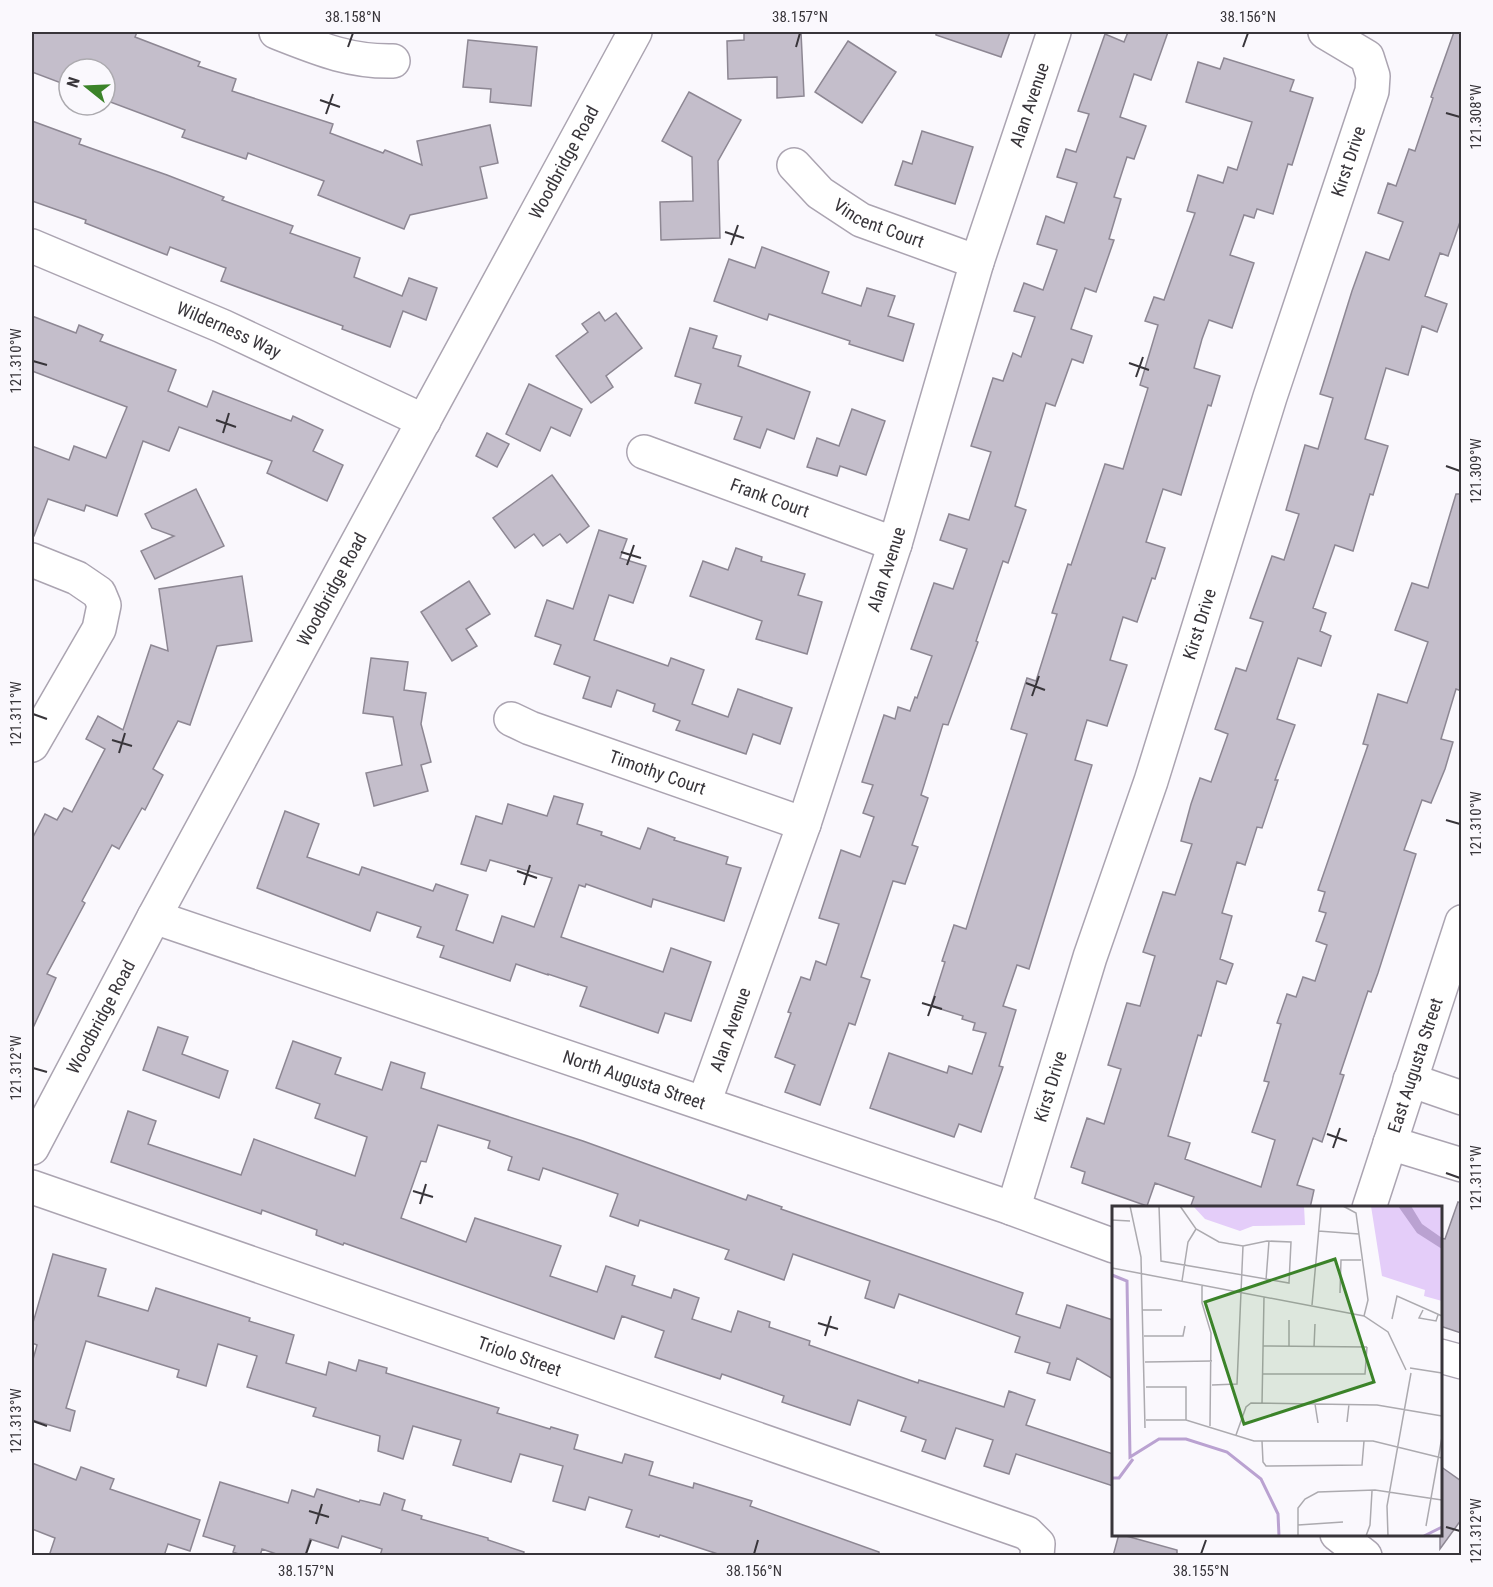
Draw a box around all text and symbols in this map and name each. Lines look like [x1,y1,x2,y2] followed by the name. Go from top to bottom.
[325,8,381,26] text: 38.158°N
[772,8,828,26] text: 38.157°N
[1220,8,1276,26] text: 38.156°N
[57,57,117,117] north arrow
[1005,60,1053,150] street label: Alan Avenue
[63,75,84,90] text: N
[1467,84,1485,150] text: 121.308°W
[524,102,603,222] street label: Woodbridge Road
[1327,123,1370,199] street label: Kirst Drive
[830,194,927,252] street label: Vincent Court
[174,297,285,362] street label: Wilderness Way
[7,328,25,394] text: 121.310°W
[1467,438,1485,504] text: 121.309°W
[728,474,812,522] street label: Frank Court
[863,524,909,614] street label: Alan Avenue
[292,529,371,649] street label: Woodbridge Road
[1178,586,1220,662] street label: Kirst Drive
[7,681,25,747] text: 121.311°W
[606,746,709,799] street label: Timothy Court
[1467,791,1485,857] text: 121.310°W
[62,956,139,1077] street label: Woodbridge Road
[705,985,755,1074] street label: Alan Avenue
[1383,995,1447,1135] street label: East Augusta Street
[7,1035,25,1101] text: 121.312°W
[560,1046,708,1114] street label: North Augusta Street
[1029,1048,1071,1124] street label: Kirst Drive
[1467,1145,1485,1211] text: 121.311°W
[1112,1206,1442,1536] inset map
[475,1332,564,1380] street label: Triolo Street
[7,1388,25,1454] text: 121.313°W
[1467,1498,1485,1564] text: 121.312°W
[278,1562,334,1580] text: 38.157°N
[726,1562,782,1580] text: 38.156°N
[1173,1562,1229,1580] text: 38.155°N

